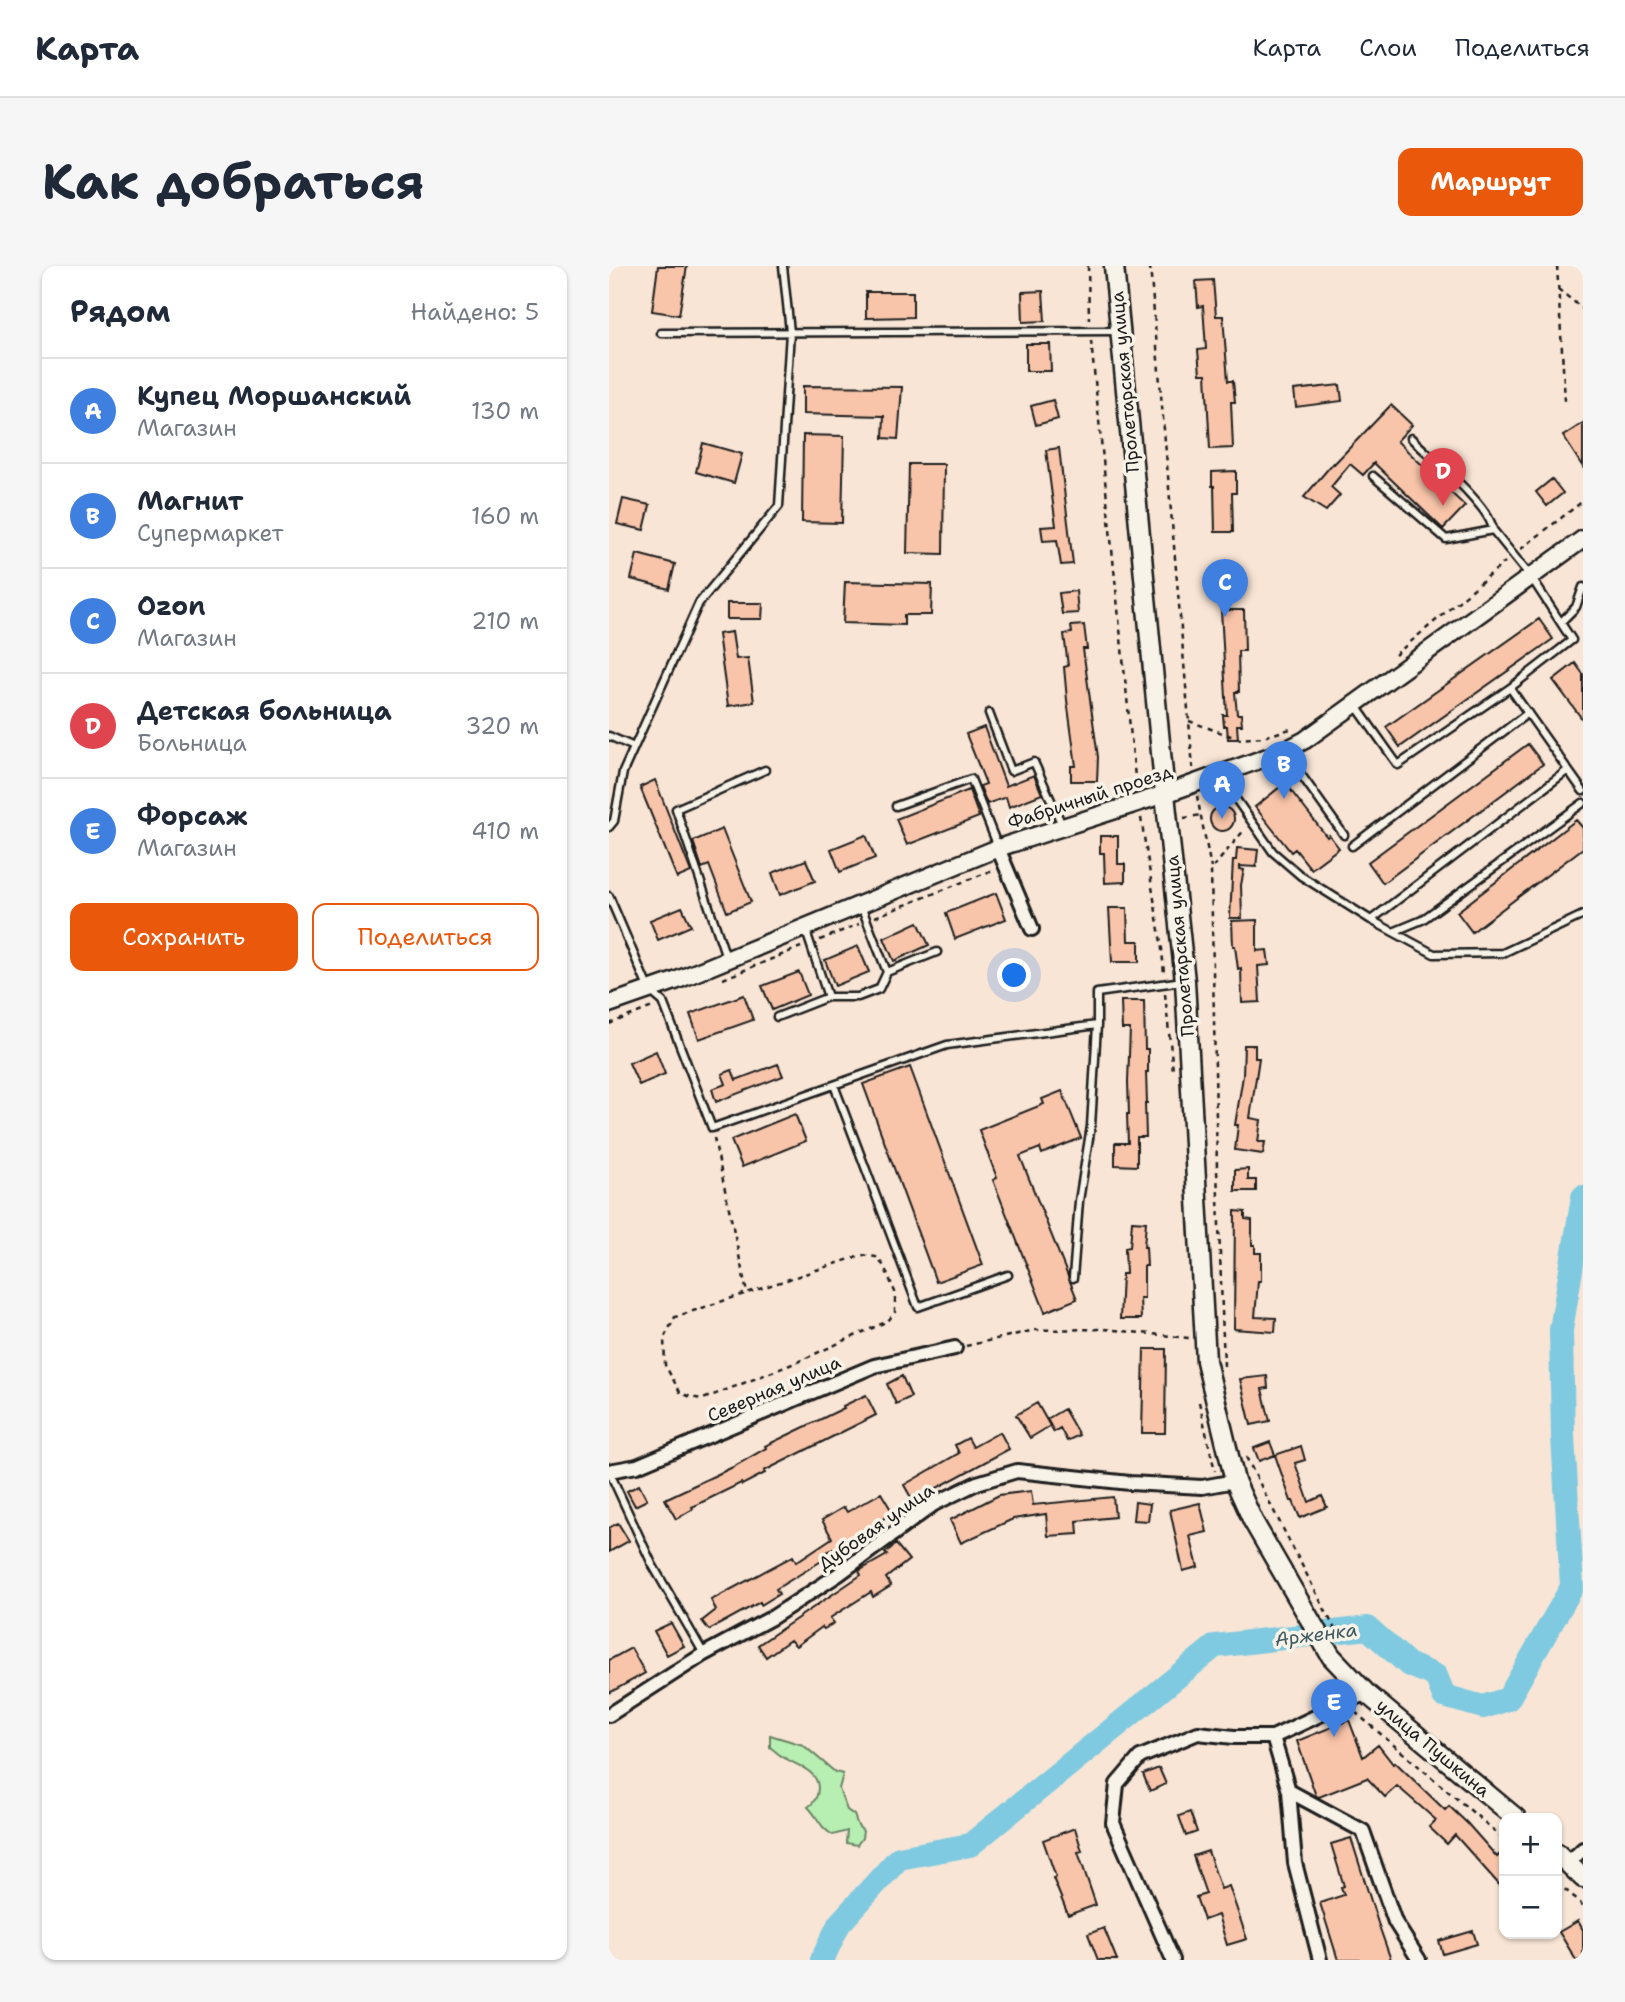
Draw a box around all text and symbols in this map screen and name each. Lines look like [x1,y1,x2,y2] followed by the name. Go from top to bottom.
[35,26,139,71] text: Карта
[1253,32,1321,64] text: Карта
[1359,32,1417,64] text: Слои
[1455,32,1590,64] text: Поделиться
[1398,148,1583,216] button: Маршрут
[42,149,424,215] text: Как добраться
[1105,290,1145,474] street label: Пролетарская улица
[70,291,170,332] text: Рядом
[411,297,539,327] text: Найдено: 5
[137,378,411,413] text: Купец Моршанский
[84,396,102,426] text: A
[471,396,539,426] text: 130 m
[137,413,237,443] text: Магазин
[1420,448,1466,506] pin: D
[137,483,243,518] text: Магнит
[86,501,100,531] text: B
[471,501,539,531] text: 160 m
[137,518,284,548] text: Супермаркет
[1202,559,1248,617] pin: C
[137,588,206,623] text: Ozon
[86,606,100,636] text: C
[471,606,539,636] text: 210 m
[137,623,237,653] text: Магазин
[137,693,392,728] text: Детская больница
[85,711,101,741] text: D
[465,711,539,741] text: 320 m
[137,728,247,758] text: Больница
[1261,741,1307,799] pin: B
[1005,759,1176,835] street label: Фабричный проезд
[1199,761,1245,819] pin: A
[137,798,247,833] text: Форсаж
[85,816,101,846] text: E
[471,816,539,846] text: 410 m
[137,833,237,863] text: Магазин
[1160,854,1200,1038] street label: Пролетарская улица
[70,903,298,971] button: Сохранить
[312,903,539,971] button: Поделиться
[997,958,1031,992] your location
[704,1350,844,1428] street label: Северная улица
[813,1478,939,1576] street label: Дубовая улица
[1274,1617,1359,1652] water label: Арженка
[1311,1679,1357,1737] pin: E
[1371,1693,1495,1803] street label: улица Пушкина
[1499,1813,1562,1939] map controls
[1499,1813,1562,1876] button: +
[1499,1876,1562,1939] button: −

